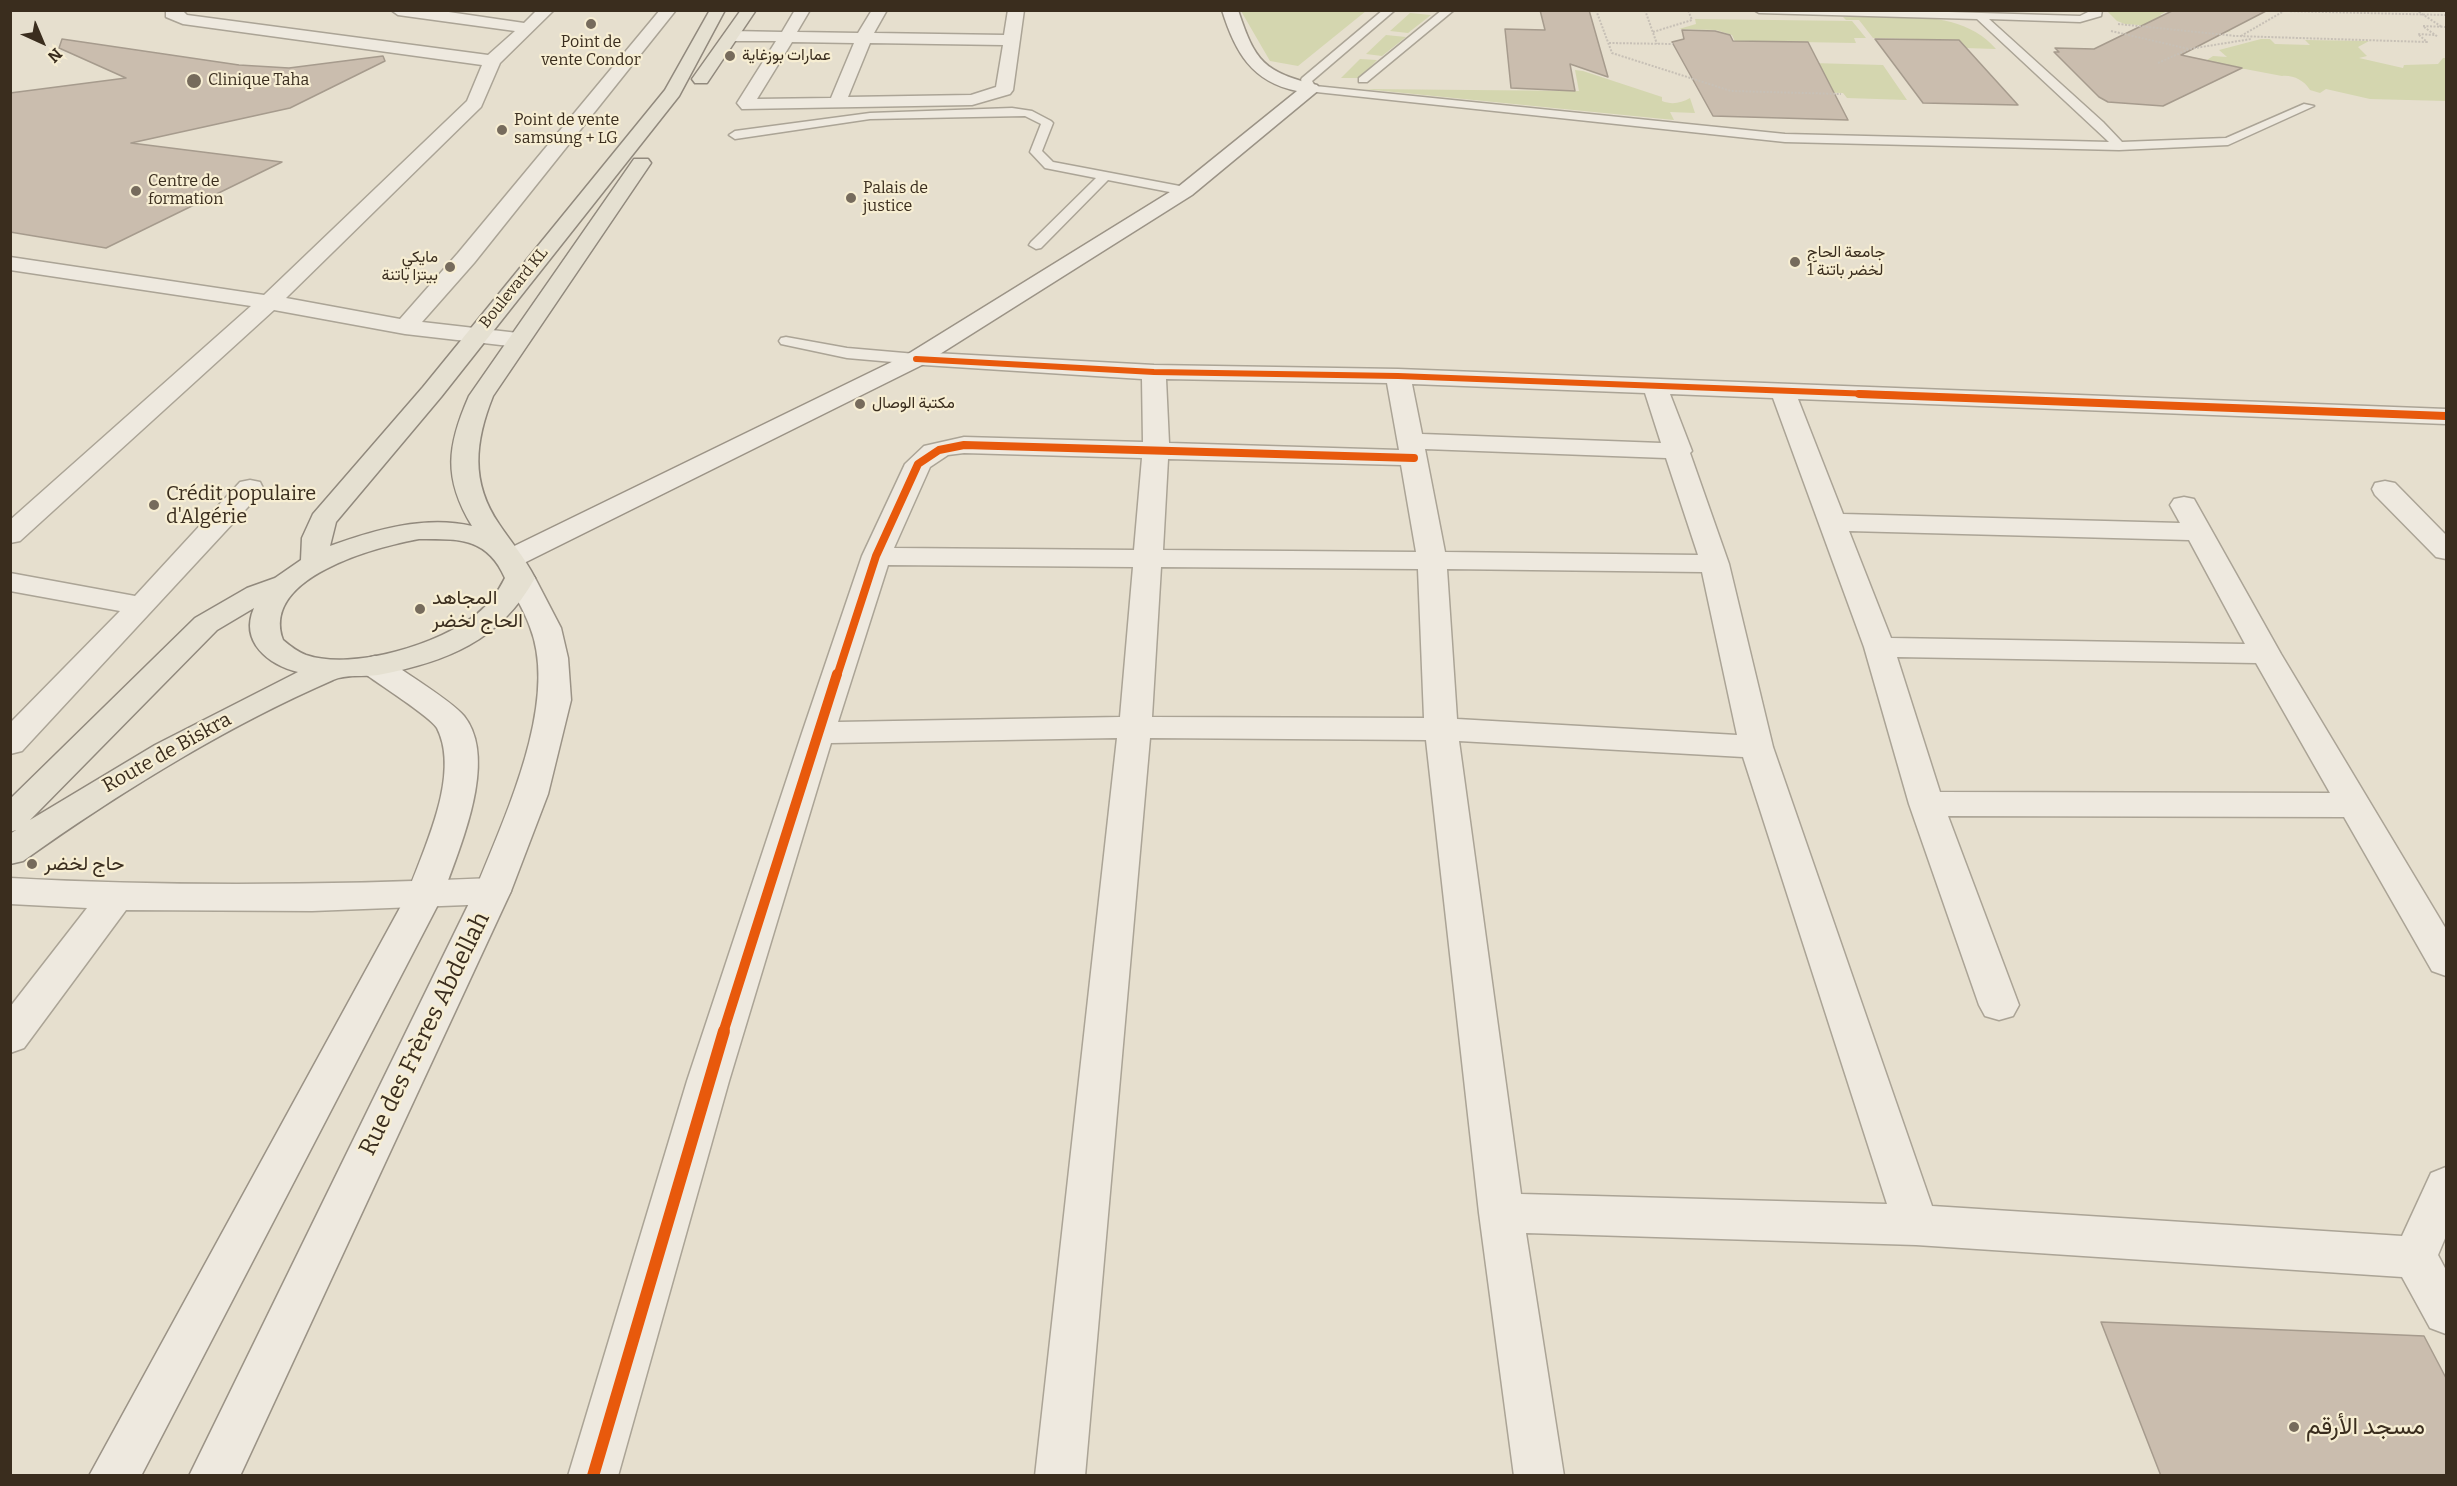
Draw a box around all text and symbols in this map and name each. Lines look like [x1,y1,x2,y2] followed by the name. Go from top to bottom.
[12,12,72,72] north arrow
[584,17,598,31] marker: Point de vente Condor
[541,33,641,71] place label: Point de vente Condor
[44,44,66,66] text: N
[742,46,831,66] place label: عمارات بوزغاية
[723,49,737,63] marker: عمارات بوزغاية
[208,71,309,91] place label: Clinique Taha
[185,72,203,90] marker: Clinique Taha
[514,111,619,149] place label: Point de vente samsung + LG
[495,123,509,137] marker: Point de vente samsung + LG
[148,172,223,210] place label: Centre de formation
[863,179,928,217] place label: Palais de justice
[129,184,143,198] marker: Centre de formation
[844,191,858,205] marker: Palais de justice
[1807,243,1885,281] place label: جامعة الحاج لخضر باتنة 1
[476,244,552,332] street label: Boulevard KL
[381,248,438,286] place label: مايكي بيتزا باتنة
[1788,255,1802,269] marker: جامعة الحاج لخضر باتنة 1
[443,260,457,274] marker: مايكي بيتزا باتنة
[872,394,955,414] place label: مكتبة الوصال
[853,397,867,411] marker: مكتبة الوصال
[166,482,316,529] place label: Crédit populaire d'Algérie
[147,498,161,512] marker: Crédit populaire d'Algérie
[432,586,523,633] place label: المجاهد الحاج لخضر
[413,602,427,616] marker: المجاهد الحاج لخضر
[98,708,236,798] street label: Route de Biskra
[44,852,124,876] place label: حاج لخضر
[25,857,39,871] marker: حاج لخضر
[354,908,496,1160] street label: Rue des Frères Abdellah
[2306,1413,2425,1441] place label: مسجد الأرقم
[2287,1420,2301,1434] marker: مسجد الأرقم

